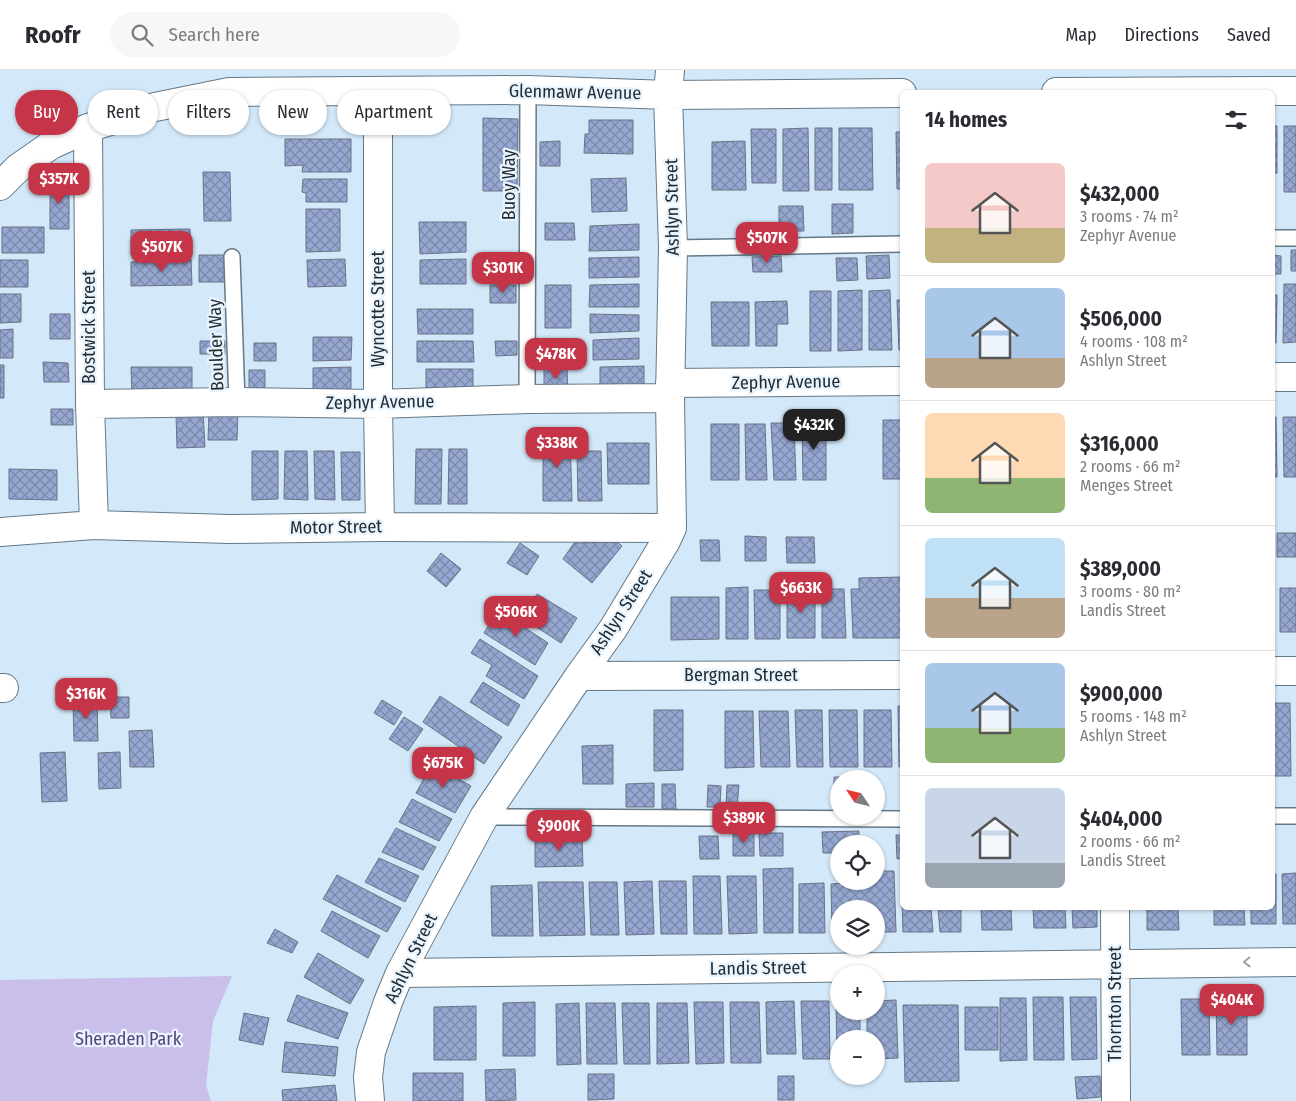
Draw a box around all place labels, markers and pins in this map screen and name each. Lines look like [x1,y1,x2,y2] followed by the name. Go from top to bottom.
[24,162,94,205] pin: $357K
[732,222,802,264] pin: $507K
[127,230,197,273] pin: $507K
[468,252,538,294] pin: $301K
[521,338,591,380] pin: $478K
[779,408,849,451] pin: $432K
[522,426,592,469] pin: $338K
[766,572,836,614] pin: $663K
[481,596,551,638] pin: $506K
[51,678,121,720] pin: $316K
[408,746,478,789] pin: $675K
[709,802,779,844] pin: $389K
[524,810,594,852] pin: $900K
[1197,984,1267,1026] pin: $404K

